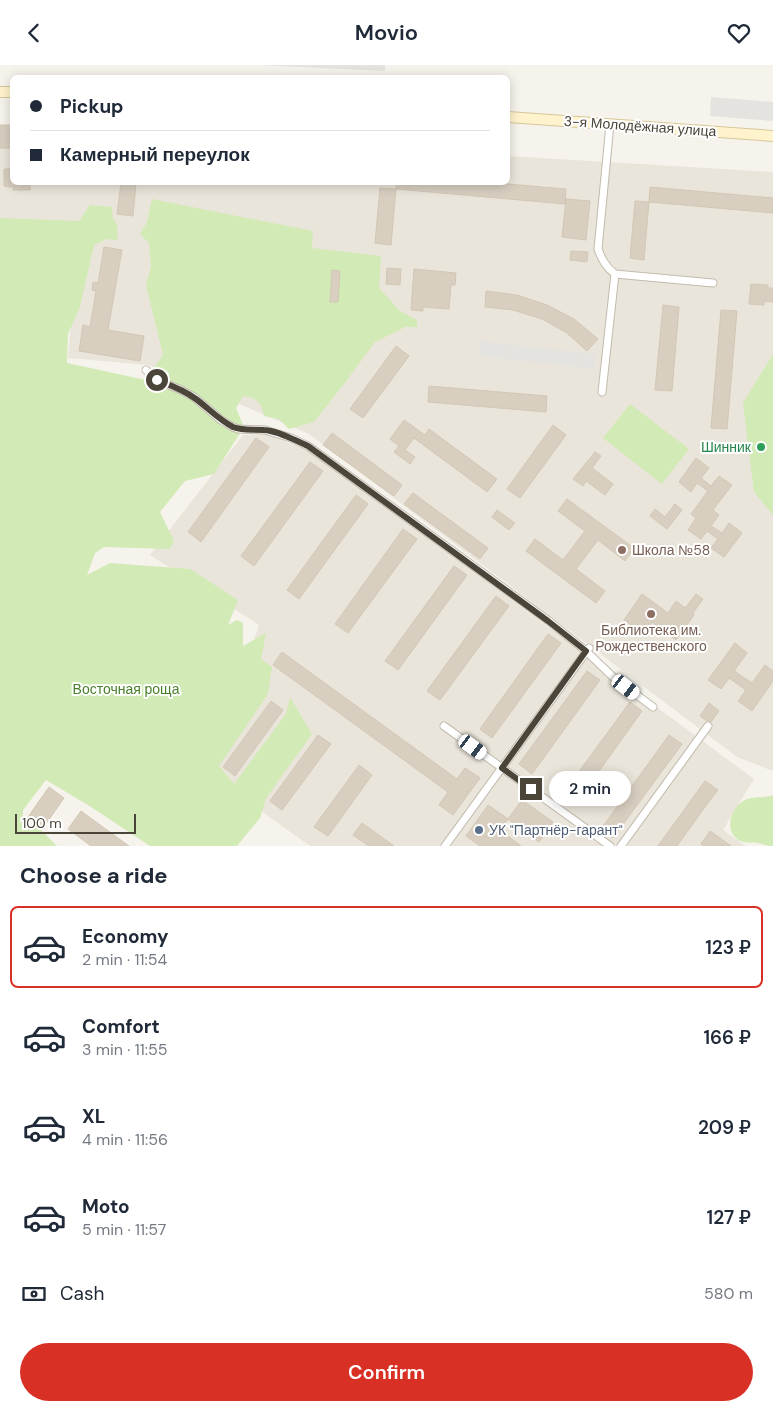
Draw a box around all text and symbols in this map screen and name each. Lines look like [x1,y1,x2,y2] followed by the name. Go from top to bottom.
[355,18,418,47] text: Movio
[20,19,48,47] icon: back
[725,19,753,47] icon: heart
[60,94,124,119] text: Pickup
[563,112,717,140] street label: 3-я Молодёжная улица
[60,142,250,167] text: Камерный переулок
[146,369,168,391] route start
[701,438,752,456] place label: Шинник
[755,441,767,453] marker: Шинник
[632,541,710,559] place label: Школа №58
[616,544,628,556] marker: Школа №58
[645,608,657,620] marker: Библиотека им. Рождественского
[595,621,707,655] place label: Библиотека им. Рождественского
[609,672,642,702] car
[73,680,180,698] park label: Восточная роща
[456,732,489,762] car
[548,771,631,807] callout: 2 min
[520,778,542,800] route end
[569,778,611,799] text: 2 min
[15,811,136,834] scale bar
[22,814,62,832] text: 100 m
[489,821,623,839] place label: УК "Партнёр-гарант"
[473,824,485,836] marker: УК "Партнёр-гарант"
[20,861,168,890] text: Choose a ride
[82,924,169,949] text: Economy
[22,925,67,970] icon: car
[705,935,751,960] text: 123 ₽
[82,949,167,970] text: 2 min · 11:54
[82,1014,160,1039] text: Comfort
[22,1015,67,1060] icon: car
[703,1025,751,1050] text: 166 ₽
[82,1039,167,1060] text: 3 min · 11:55
[82,1104,105,1129] text: XL
[22,1105,67,1150] icon: car
[698,1115,751,1140] text: 209 ₽
[82,1129,168,1150] text: 4 min · 11:56
[82,1194,130,1219] text: Moto
[22,1195,67,1240] icon: car
[707,1205,751,1230] text: 127 ₽
[82,1219,166,1240] text: 5 min · 11:57
[20,1280,48,1308] icon: cash
[60,1281,104,1306] text: Cash
[704,1283,753,1304] text: 580 m
[20,1343,753,1401] button: Confirm

